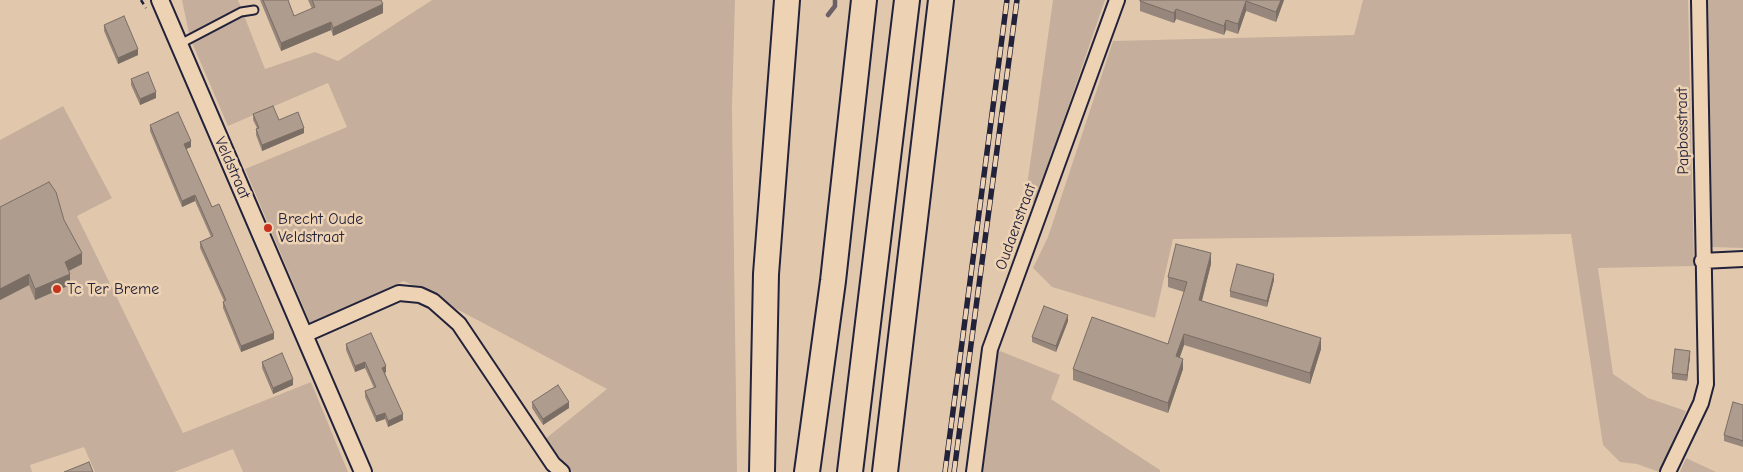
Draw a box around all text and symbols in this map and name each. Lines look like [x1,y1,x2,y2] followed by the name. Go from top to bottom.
[1673,87,1693,175] street label: Papbosstraat
[210,134,254,202] street label: Veldstraat
[992,181,1040,273] street label: Oudaenstraat
[278,209,363,247] place label: Brecht Oude Veldstraat
[262,222,274,234] marker: Brecht Oude Veldstraat
[67,279,159,299] place label: Tc Ter Breme
[51,283,63,295] marker: Tc Ter Breme

